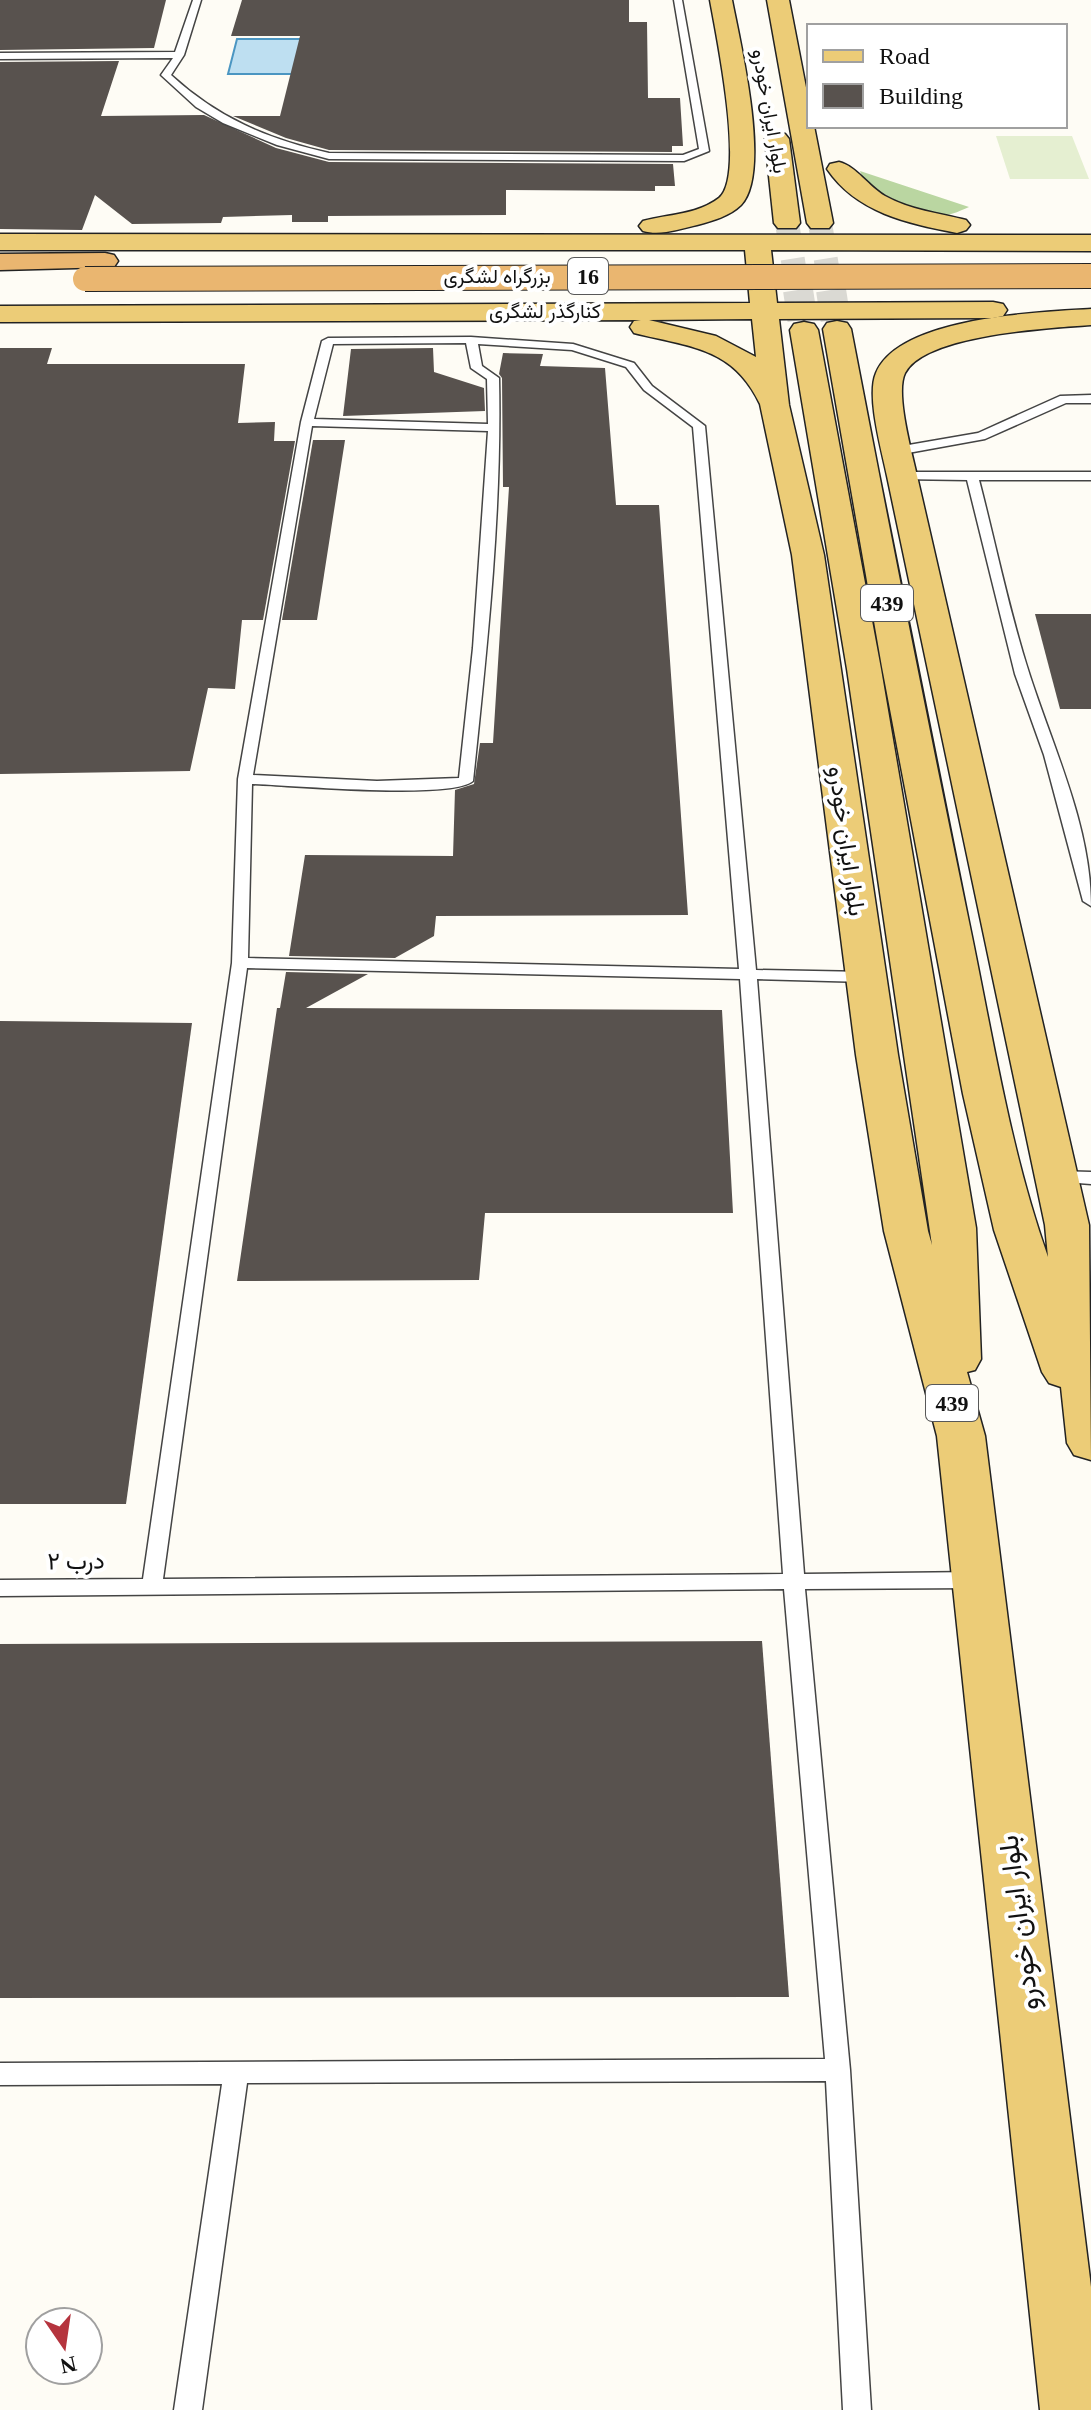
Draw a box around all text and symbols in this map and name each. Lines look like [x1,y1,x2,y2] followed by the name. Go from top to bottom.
[807,24,1067,128] legend
[879,43,930,69] text: Road
[746,47,792,175] street label: بلوار ایران خودرو
[879,83,963,109] text: Building
[568,258,608,294] road number: 16
[443,265,551,289] street label: بزرگراه لشگری
[489,300,601,324] street label: کنارگذر لشگری
[861,585,913,621] road number: 439
[822,764,870,918] street label: بلوار ایران خودرو
[926,1385,978,1421] road number: 439
[47,1548,105,1576] street label: درب ۲
[992,1833,1047,2012] street label: بلوار ایران خودرو
[24,2306,104,2386] north arrow
[58,2351,79,2379] text: N

